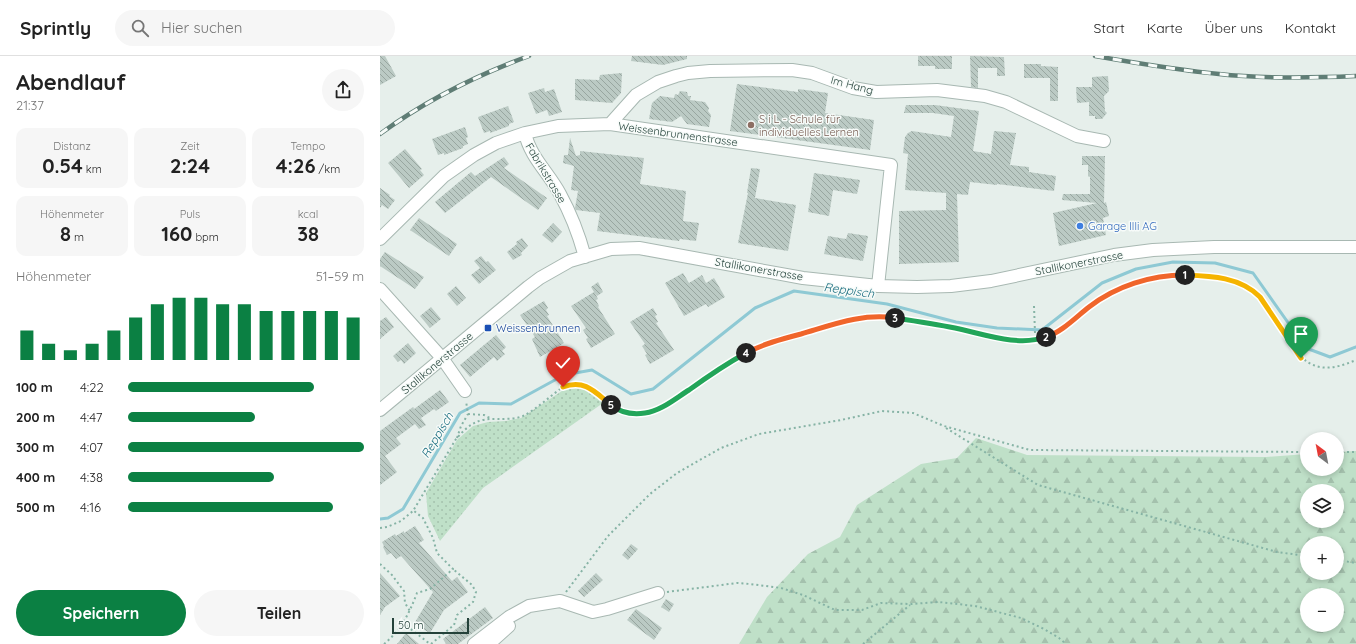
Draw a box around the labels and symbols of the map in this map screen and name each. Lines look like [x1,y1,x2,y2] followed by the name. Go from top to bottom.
[829,73,875,97] street label: Im Hang
[759,112,859,139] place label: S i L - Schule für individuelles Lernen
[617,119,739,149] street label: Weissenbrunnenstrasse
[746,120,756,130] marker: S i L - Schule für individuelles Lernen
[523,140,569,206] street label: Fabrikstrasse
[1088,219,1157,233] place label: Garage Illi AG
[1075,221,1085,231] marker: Garage Illi AG
[1034,248,1124,278] street label: Stallikonerstrasse
[714,254,804,284] street label: Stallikonerstrasse
[1175,265,1195,285] pin: 1
[823,279,875,301] water label: Reppisch
[885,308,905,328] pin: 3
[1284,317,1318,358] pin
[496,321,580,335] place label: Weissenbrunnen
[483,323,493,333] marker: Weissenbrunnen
[1036,327,1056,347] pin: 2
[398,329,476,397] street label: Stallikonerstrasse
[736,343,756,363] pin: 4
[546,346,580,387] pin
[601,395,621,415] pin: 5
[418,409,457,461] water label: Reppisch
[1300,432,1344,476] north arrow
[392,616,469,635] scale bar

